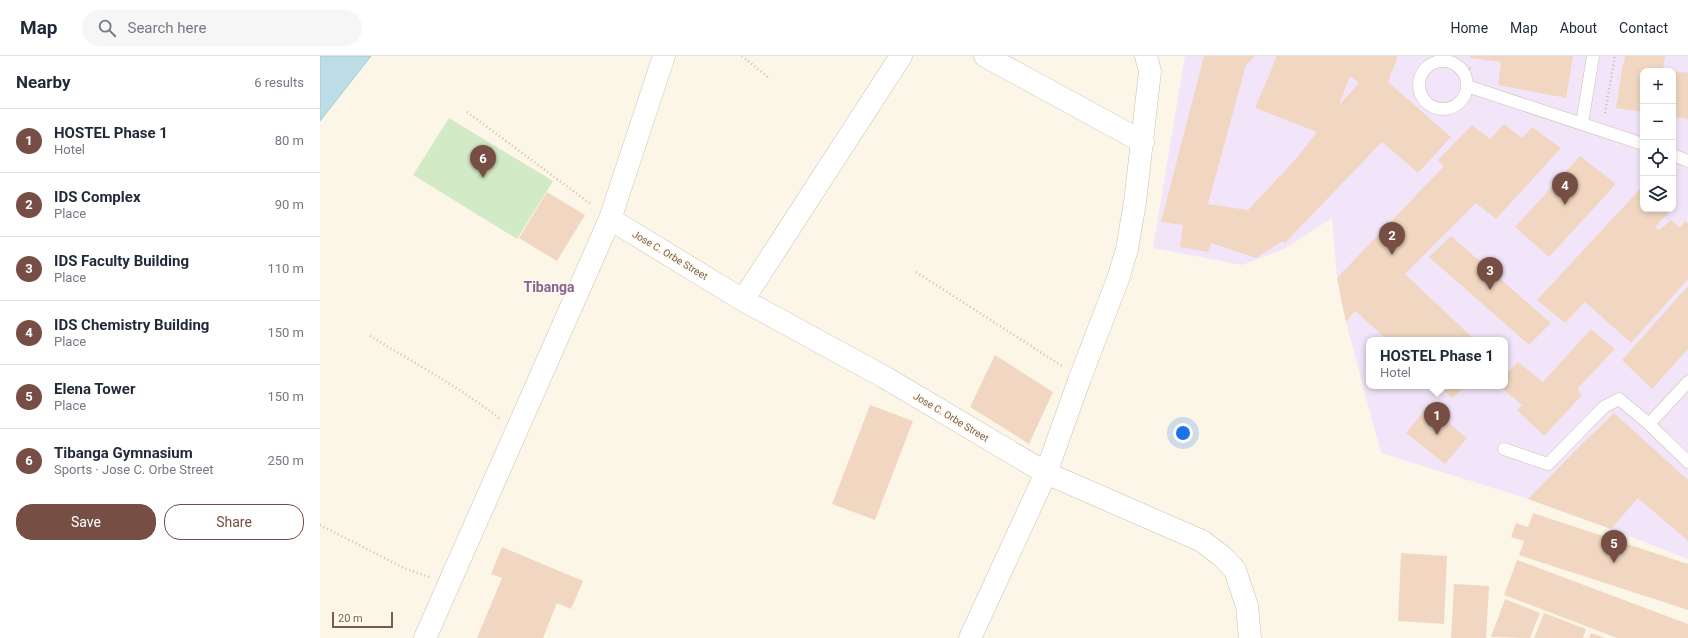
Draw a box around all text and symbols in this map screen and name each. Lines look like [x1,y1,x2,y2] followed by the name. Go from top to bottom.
[82,10,362,46] search box
[20,16,58,39] text: Map
[96,17,118,39] icon: search
[128,19,206,37] text: Search here
[1450,20,1488,36] text: Home
[1510,20,1538,36] text: Map
[1560,20,1597,36] text: About
[1619,20,1668,36] text: Contact
[1640,68,1676,212] map controls
[1640,68,1676,104] button: +
[16,72,71,92] text: Nearby
[254,75,304,90] text: 6 results
[1640,104,1676,140] button: −
[54,124,168,142] text: HOSTEL Phase 1
[25,133,33,148] text: 1
[275,133,304,148] text: 80 m
[1640,140,1676,176] button: locate
[54,142,85,157] text: Hotel
[470,145,496,178] pin: 6
[1552,172,1578,205] pin: 4
[1640,176,1676,212] button: layers
[54,188,141,206] text: IDS Complex
[25,197,33,212] text: 2
[275,197,304,212] text: 90 m
[54,206,86,221] text: Place
[1379,222,1405,255] pin: 2
[630,228,710,282] street label: Jose C. Orbe Street
[54,252,189,270] text: IDS Faculty Building
[1477,257,1503,290] pin: 3
[25,261,33,276] text: 3
[267,261,304,276] text: 110 m
[54,270,86,285] text: Place
[523,279,575,295] district label: Tibanga
[54,316,209,334] text: IDS Chemistry Building
[25,325,33,340] text: 4
[267,325,304,340] text: 150 m
[54,334,86,349] text: Place
[1366,337,1508,389] popup
[1380,347,1494,365] text: HOSTEL Phase 1
[1380,365,1411,380] text: Hotel
[54,380,135,398] text: Elena Tower
[25,389,33,404] text: 5
[267,389,304,404] text: 150 m
[911,390,991,444] street label: Jose C. Orbe Street
[54,398,86,413] text: Place
[1424,402,1450,435] pin: 1
[1173,423,1193,443] your location
[54,444,193,462] text: Tibanga Gymnasium
[25,453,33,468] text: 6
[267,453,304,468] text: 250 m
[54,462,214,477] text: Sports · Jose C. Orbe Street
[16,504,156,540] button: Save
[164,504,304,540] button: Share
[1601,530,1627,563] pin: 5
[332,610,393,629] scale bar
[338,612,363,625] text: 20 m

